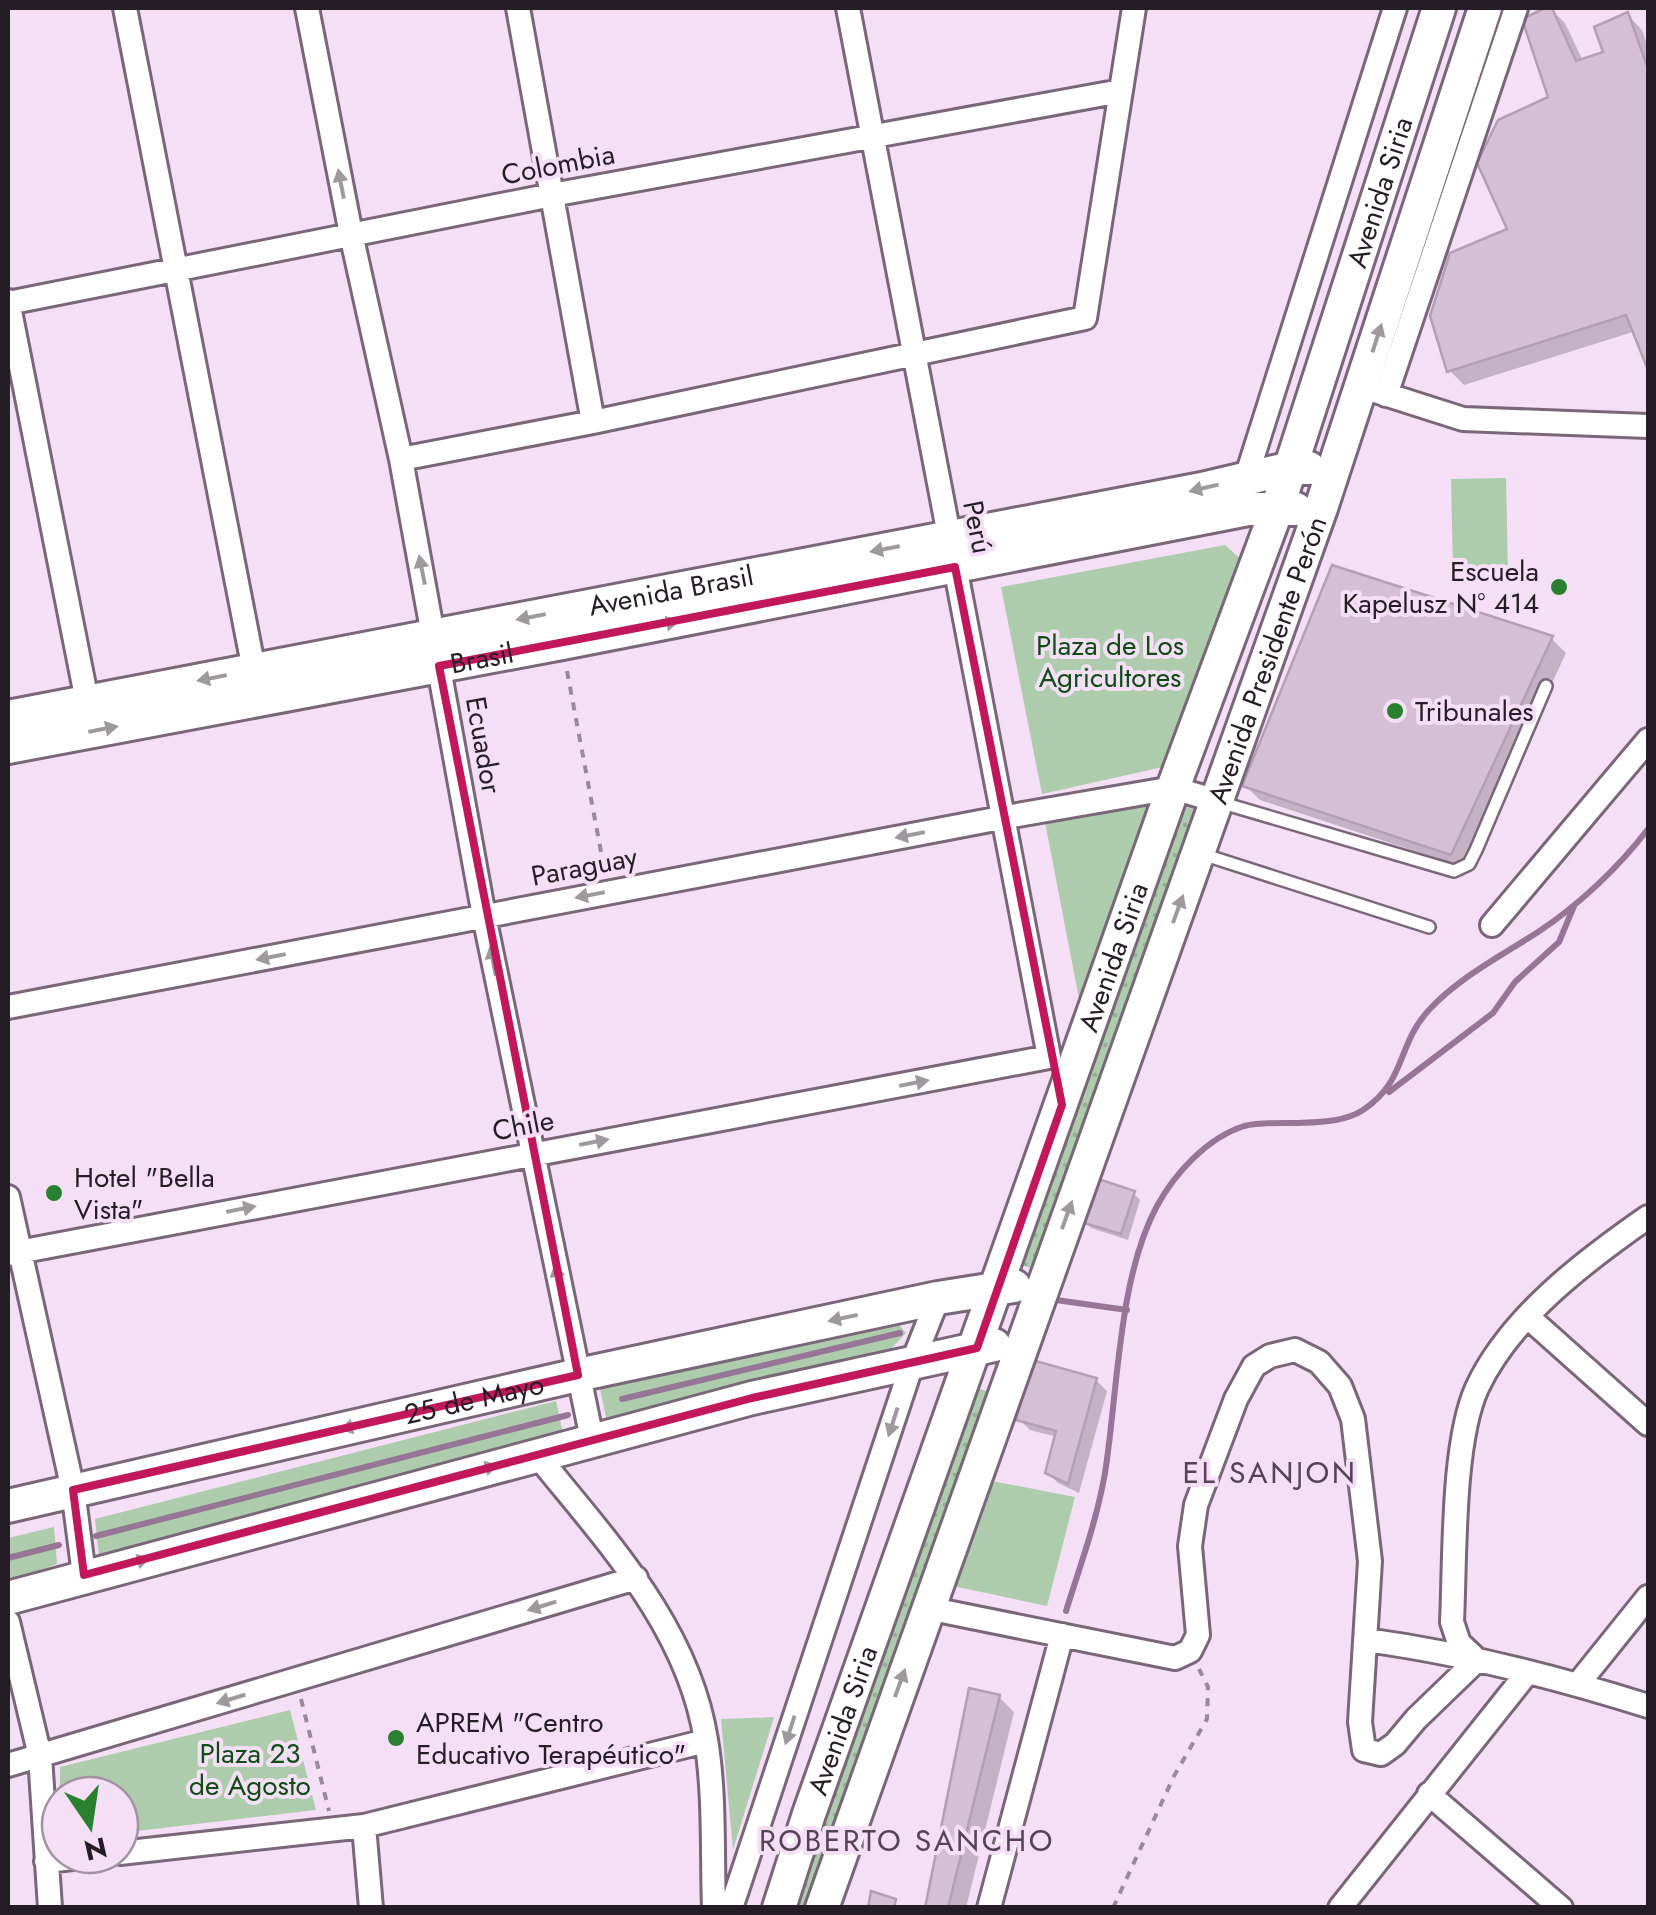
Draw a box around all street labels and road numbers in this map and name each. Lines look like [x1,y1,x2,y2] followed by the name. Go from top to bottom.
[1336,112,1423,273] street label: Avenida Siria
[498,133,618,196] street label: Colombia
[952,497,1003,557] street label: Perú
[1197,510,1338,810] street label: Avenida Presidente Perón
[585,555,757,627] street label: Avenida Brasil
[447,633,517,685] street label: Brasil
[455,693,512,797] street label: Ecuador
[527,836,641,897] street label: Paraguay
[1068,877,1159,1038] street label: Avenida Siria
[489,1099,557,1152] street label: Chile
[400,1364,548,1435] street label: 25 de Mayo
[797,1640,888,1801] street label: Avenida Siria

